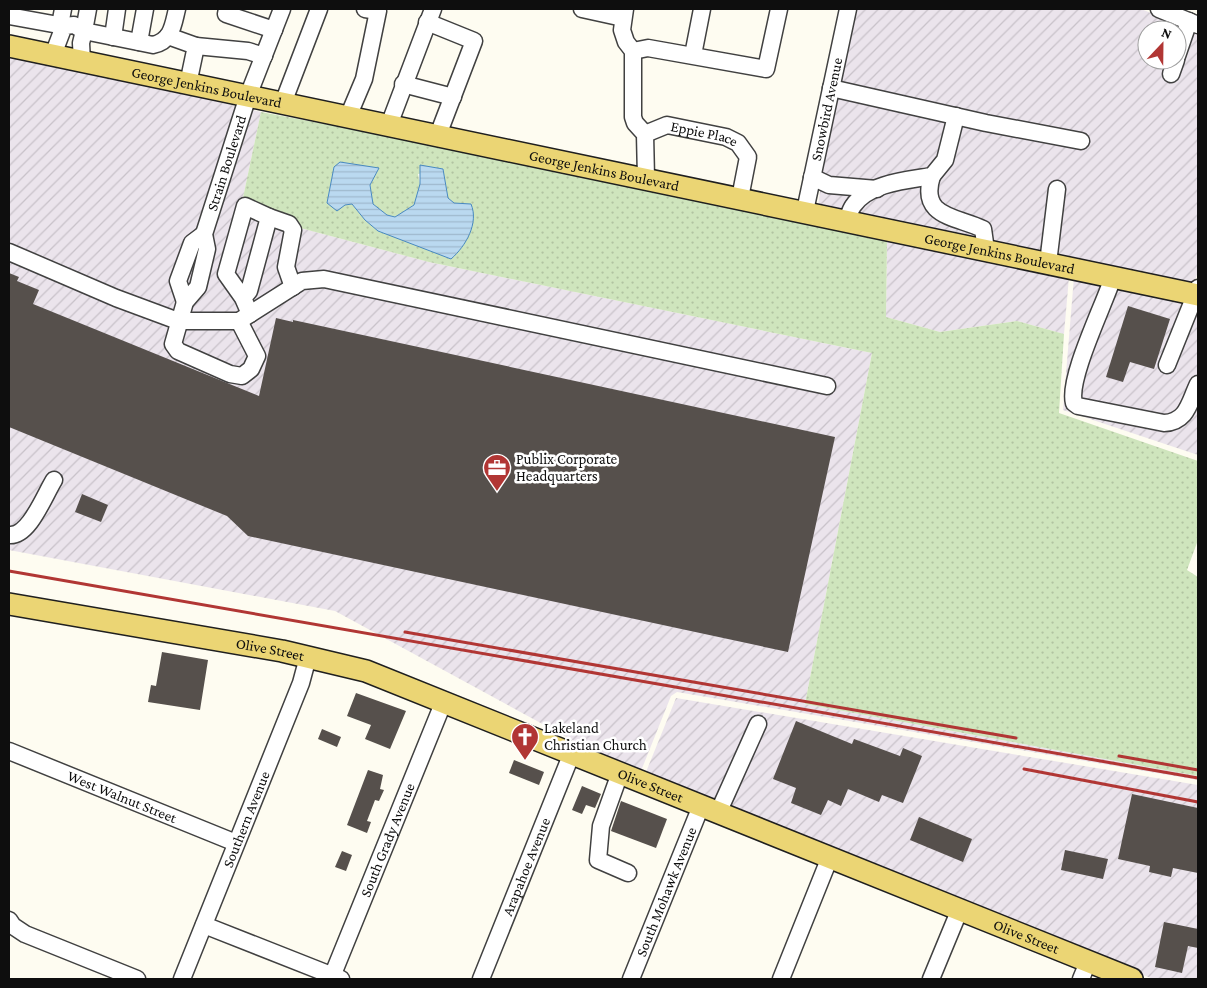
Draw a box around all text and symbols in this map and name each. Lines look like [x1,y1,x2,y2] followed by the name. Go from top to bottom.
[1137,20,1187,70] north arrow
[1159,24,1175,42] text: N
[808,56,846,162] street label: Snowbird Avenue
[130,64,283,111] street label: George Jenkins Boulevard
[204,113,249,213] street label: Strain Boulevard
[669,118,741,150] street label: Eppie Place
[528,147,681,194] street label: George Jenkins Boulevard
[923,230,1076,277] street label: George Jenkins Boulevard
[516,451,618,485] place label: Publix Corporate Headquarters
[482,453,512,492] office icon: Publix Corporate Headquarters
[235,635,307,664] street label: Olive Street
[544,720,647,753] place label: Lakeland Christian Church
[510,722,540,761] church icon: Lakeland Christian Church
[615,765,687,806] street label: Olive Street
[65,768,180,826] street label: West Walnut Street
[220,768,273,870] street label: Southern Avenue
[357,780,418,899] street label: South Grady Avenue
[499,815,553,918] street label: Arapahoe Avenue
[633,824,700,959] street label: South Mohawk Avenue
[991,916,1062,957] street label: Olive Street

